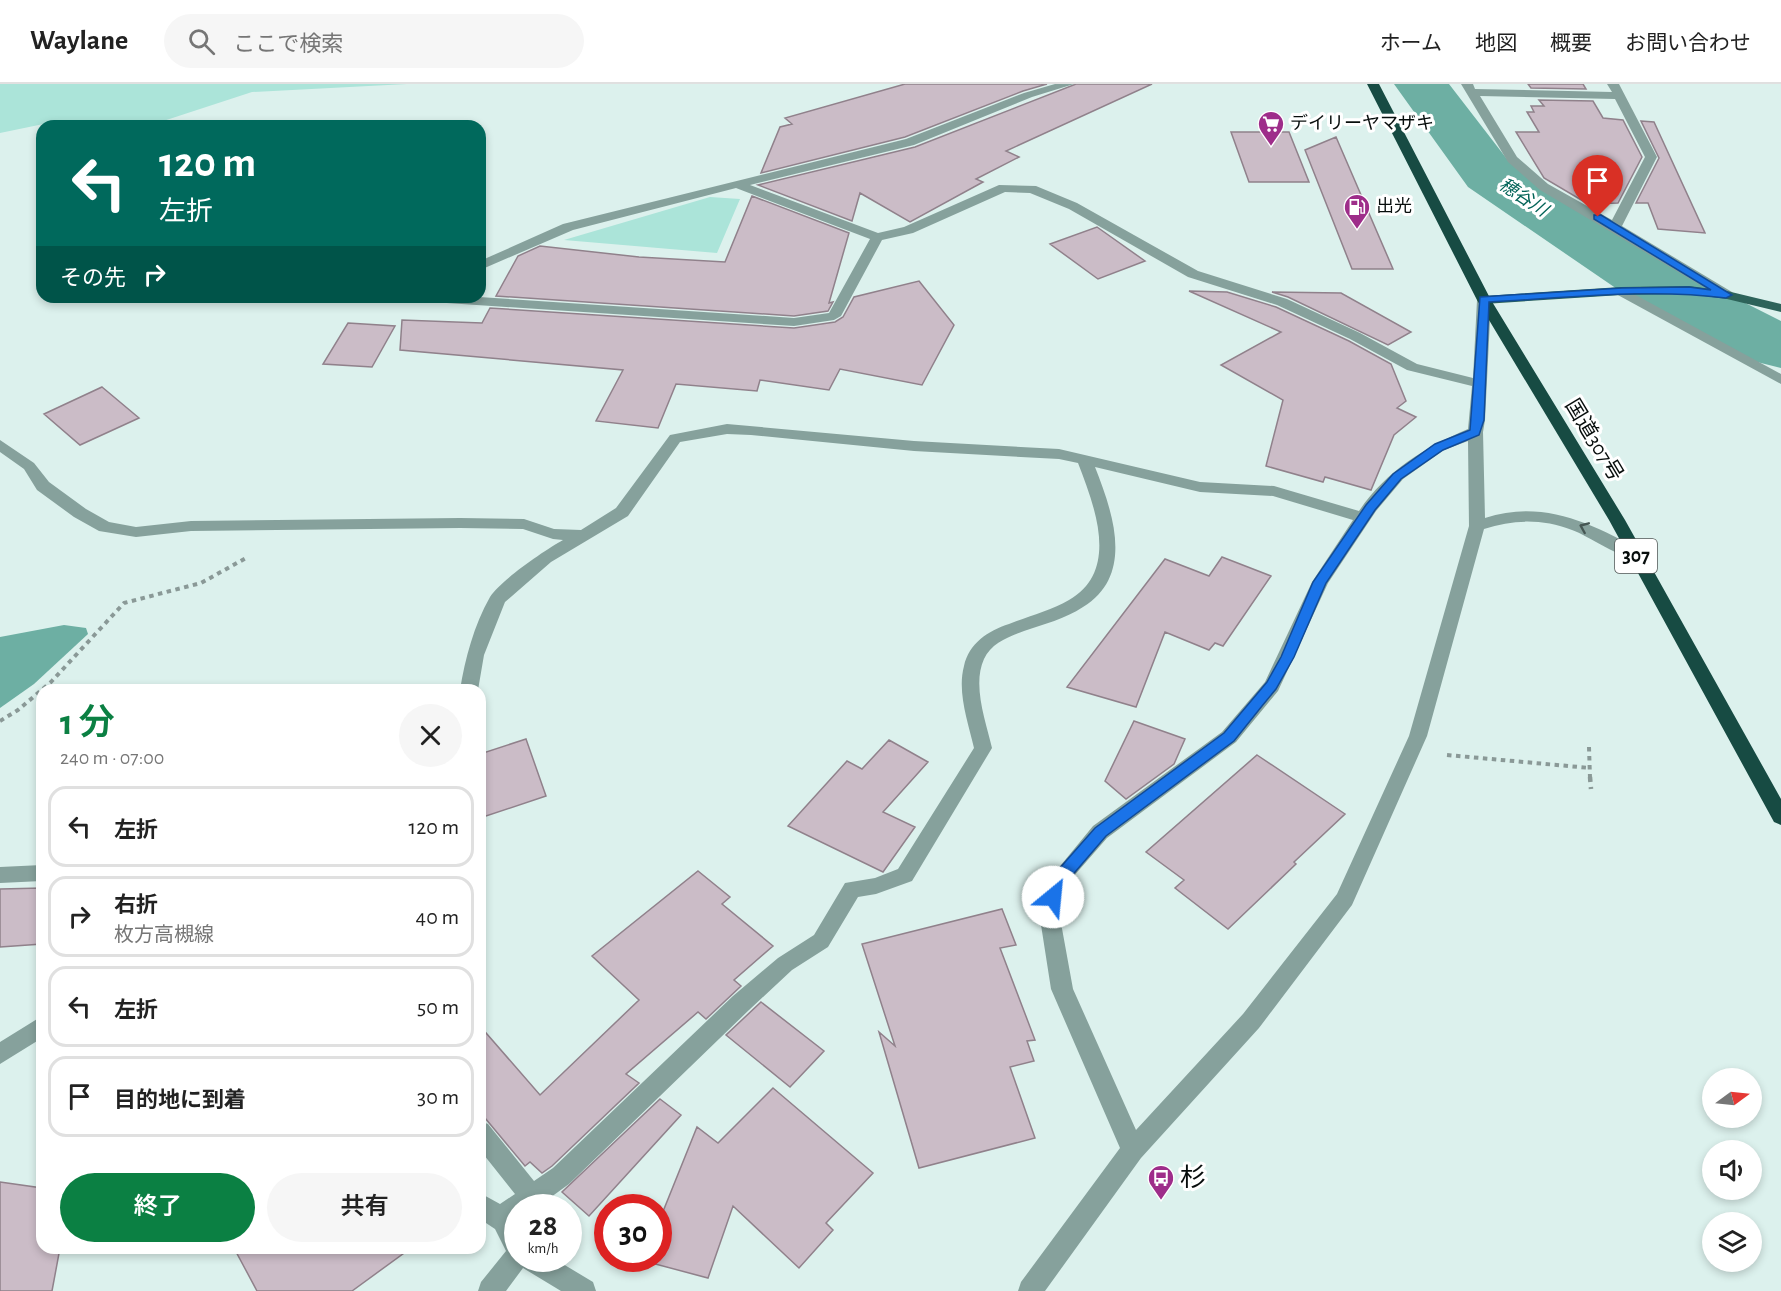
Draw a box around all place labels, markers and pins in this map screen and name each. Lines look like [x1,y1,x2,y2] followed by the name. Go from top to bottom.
[1256,109,1286,147] supermarket icon: デイリーヤマザキ
[1290,113,1434,133] place label: デイリーヤマザキ
[1572,155,1623,217] pin
[1342,192,1372,230] fuel station icon: 出光
[1376,197,1412,216] place label: 出光
[1146,1163,1176,1201] bus stop icon: 杉
[1180,1164,1206,1191] place label: 杉

